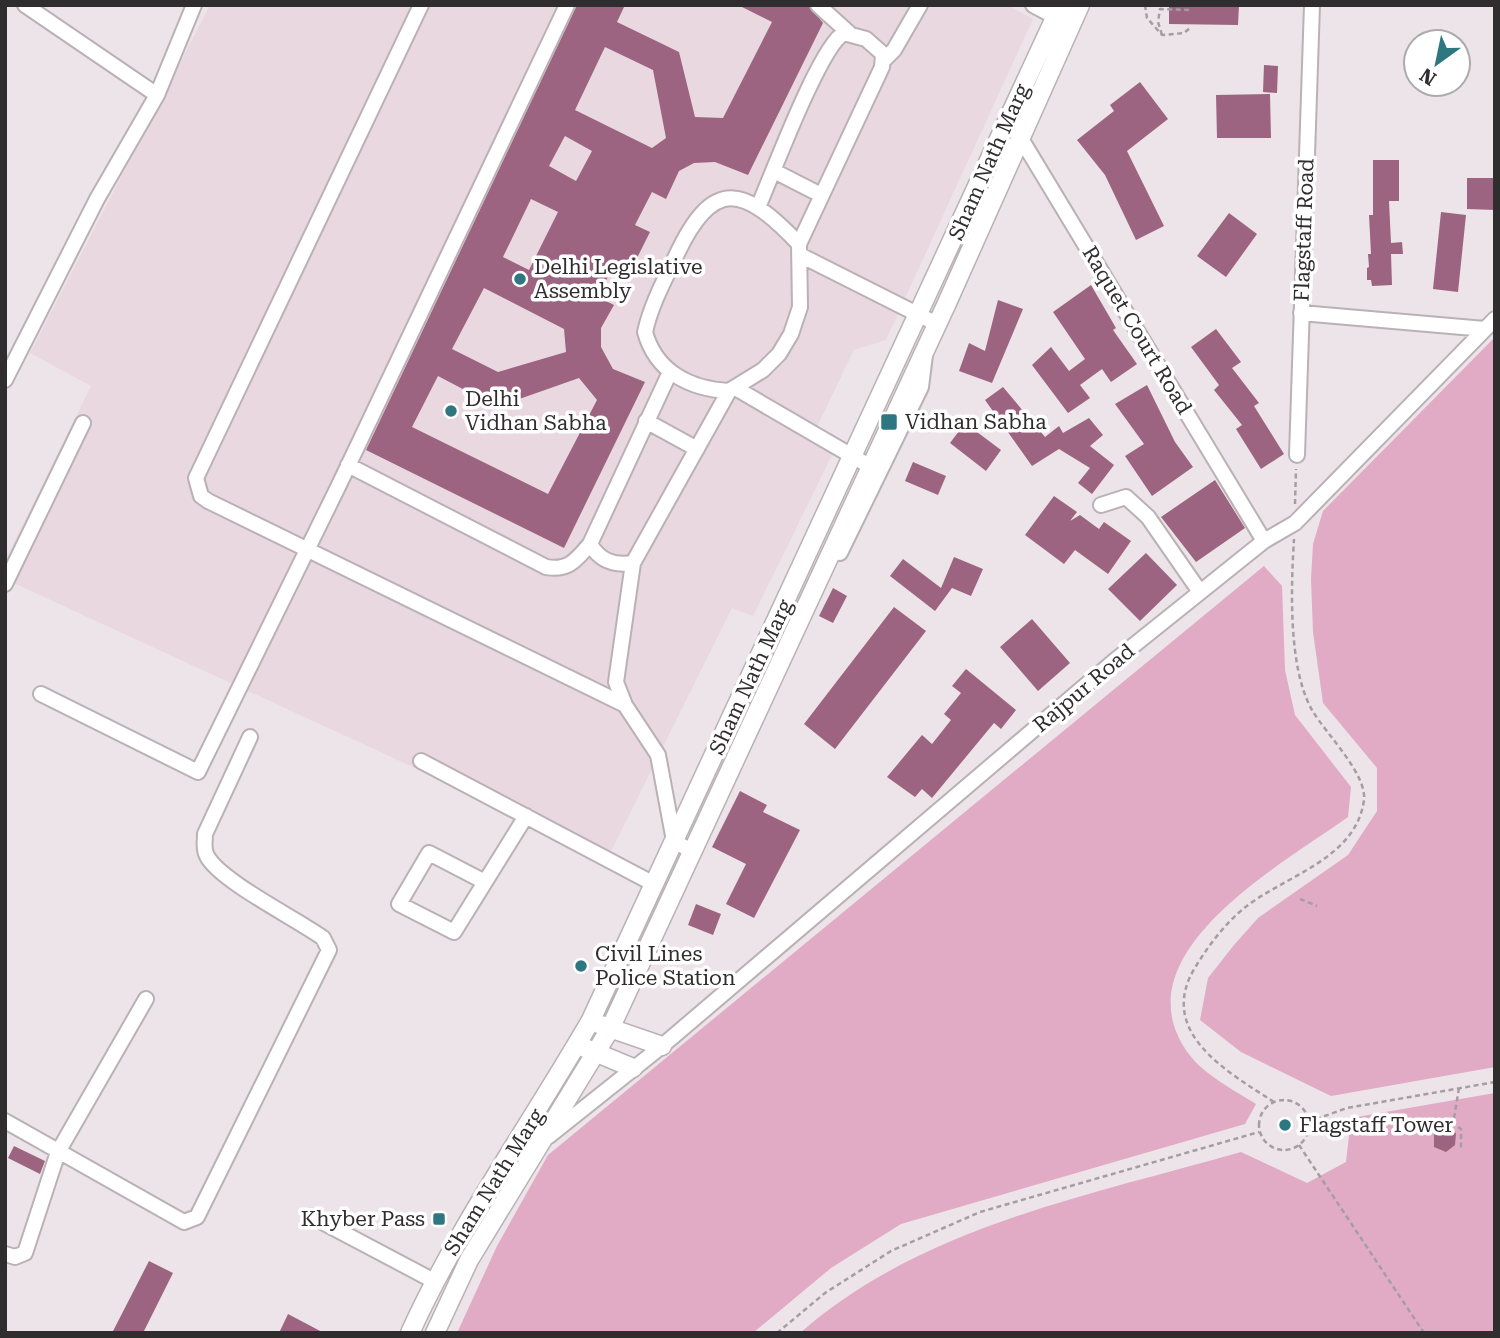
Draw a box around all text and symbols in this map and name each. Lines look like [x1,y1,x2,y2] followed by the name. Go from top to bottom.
[1402,28,1472,98] north arrow
[1415,63,1440,90] text: N
[944,80,1034,244] street label: Sham Nath Marg
[1290,157,1319,302] street label: Flagstaff Road
[1077,242,1197,419] street label: Raquet Court Road
[534,255,702,303] place label: Delhi Legislative Assembly
[512,271,528,287] marker: Delhi Legislative Assembly
[465,387,607,435] place label: Delhi Vidhan Sabha
[443,403,459,419] marker: Delhi Vidhan Sabha
[905,410,1047,434] place label: Vidhan Sabha
[879,412,899,432] marker: Vidhan Sabha
[705,596,797,758] street label: Sham Nath Marg
[1029,638,1140,737] street label: Rajpur Road
[595,942,736,990] place label: Civil Lines Police Station
[573,958,589,974] marker: Civil Lines Police Station
[439,1104,549,1260] street label: Sham Nath Marg
[1299,1113,1454,1137] place label: Flagstaff Tower
[1277,1117,1293,1133] marker: Flagstaff Tower
[301,1207,425,1231] place label: Khyber Pass
[431,1211,447,1227] marker: Khyber Pass

